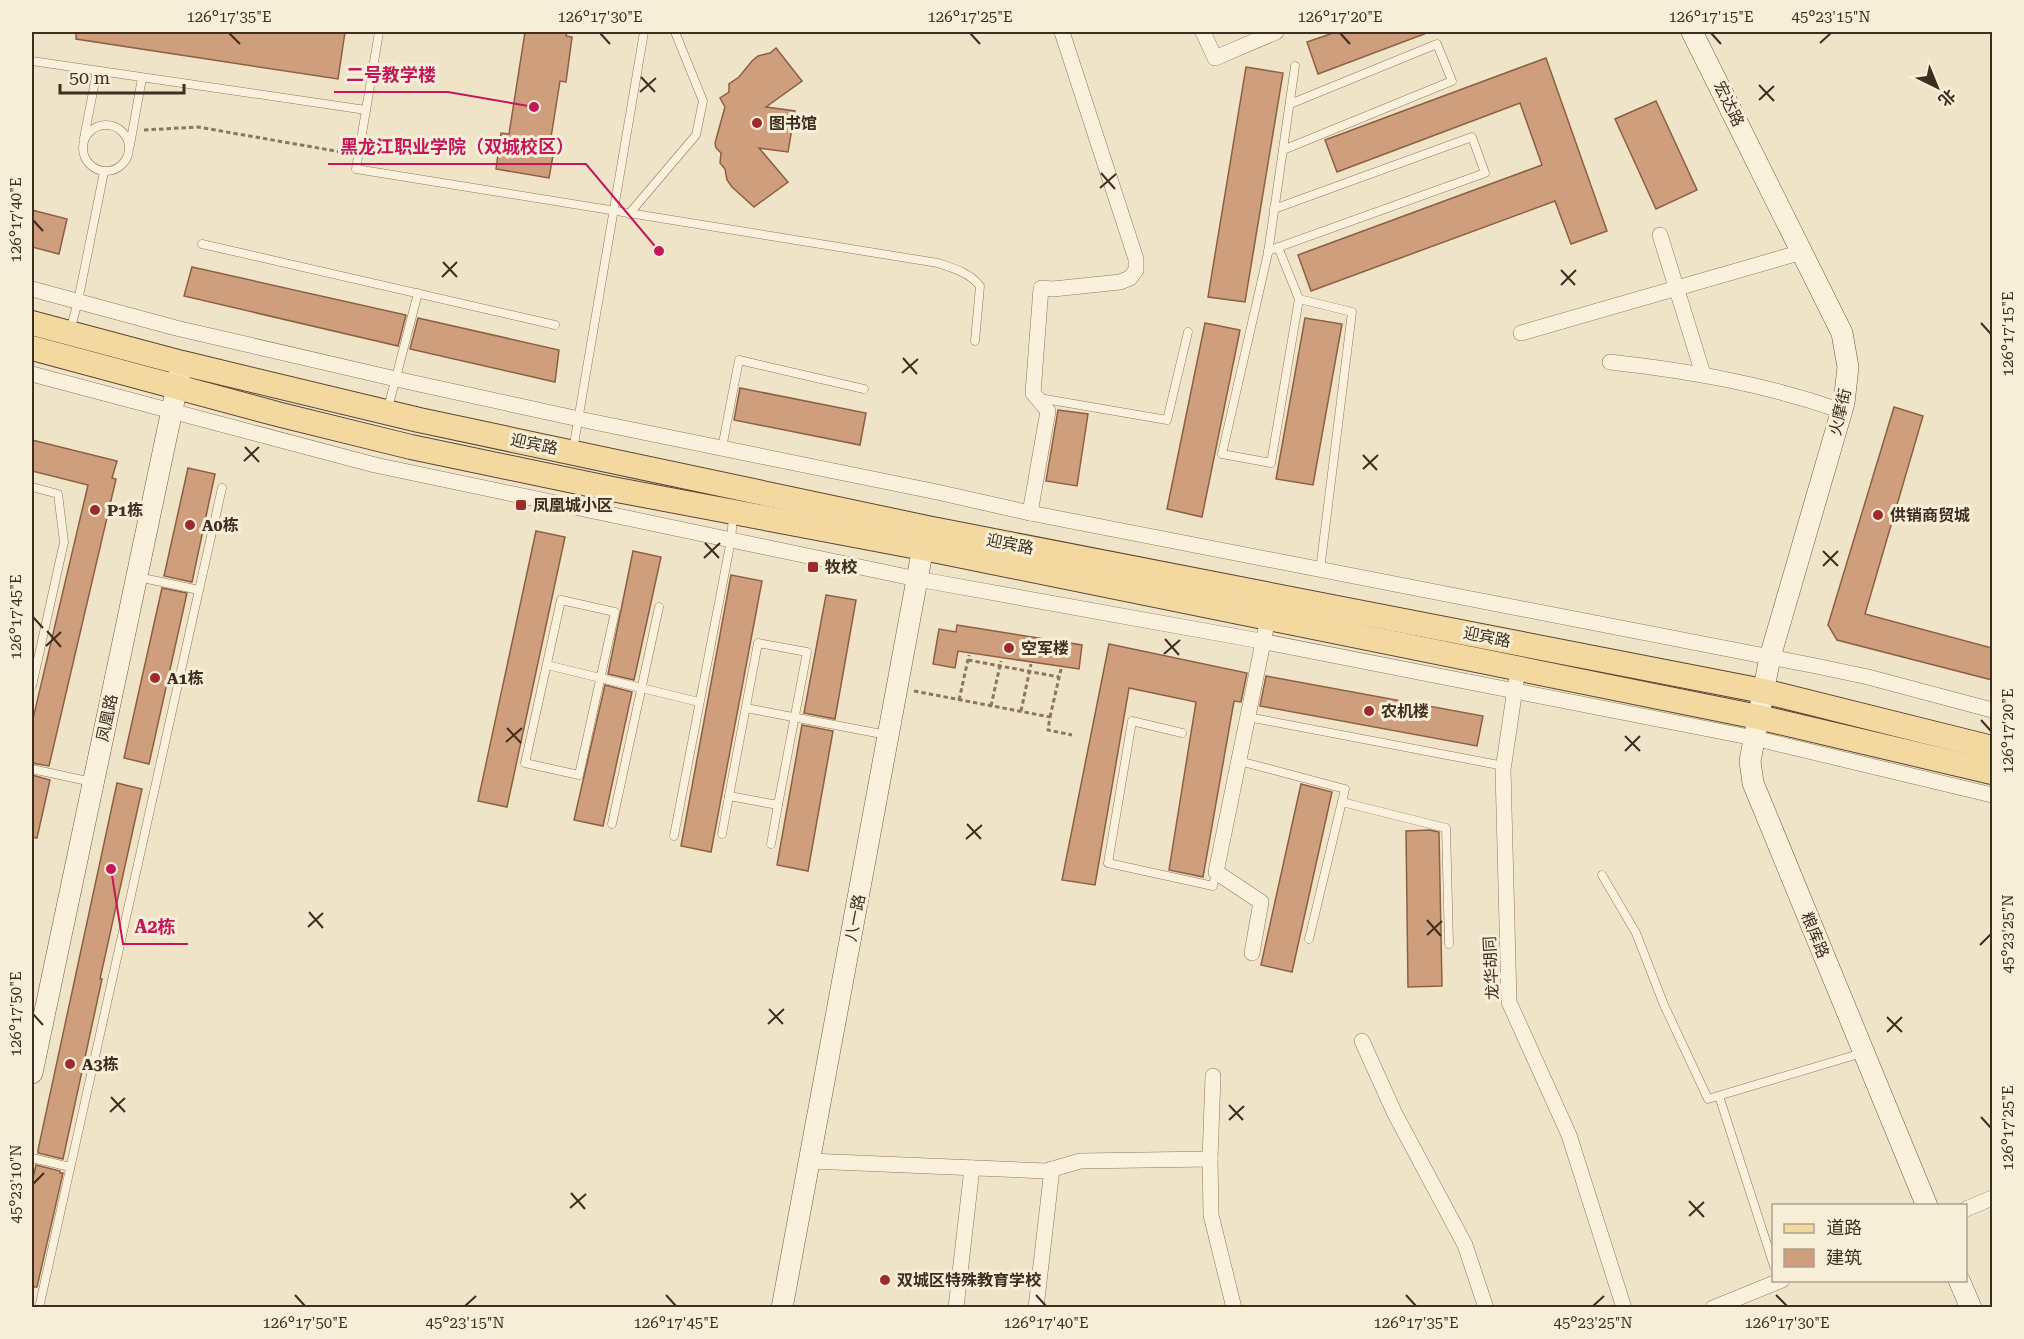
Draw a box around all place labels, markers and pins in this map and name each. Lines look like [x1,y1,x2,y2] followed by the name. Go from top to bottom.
[334,56,448,92] callout: 二号教学楼
[769,114,817,133] place label: 图书馆
[750,116,764,130] marker: 图书馆
[328,128,586,164] callout: 黑龙江职业学院（双城校区）
[533,496,613,515] place label: 凤凰城小区
[514,498,528,512] marker: 凤凰城小区
[107,501,143,520] place label: P1栋
[88,503,102,517] marker: P1栋
[1890,506,1970,525] place label: 供销商贸城
[1871,508,1885,522] marker: 供销商贸城
[202,516,239,535] place label: A0栋
[183,518,197,532] marker: A0栋
[825,558,858,577] place label: 牧校
[806,560,820,574] marker: 牧校
[1021,639,1069,658] place label: 空军楼
[1002,641,1016,655] marker: 空军楼
[167,669,204,688] place label: A1栋
[148,671,162,685] marker: A1栋
[1381,702,1429,721] place label: 农机楼
[1362,704,1376,718] marker: 农机楼
[123,908,188,944] callout: A2栋
[82,1055,119,1074] place label: A3栋
[63,1057,77,1071] marker: A3栋
[897,1271,1042,1290] place label: 双城区特殊教育学校
[878,1273,892,1287] marker: 双城区特殊教育学校

